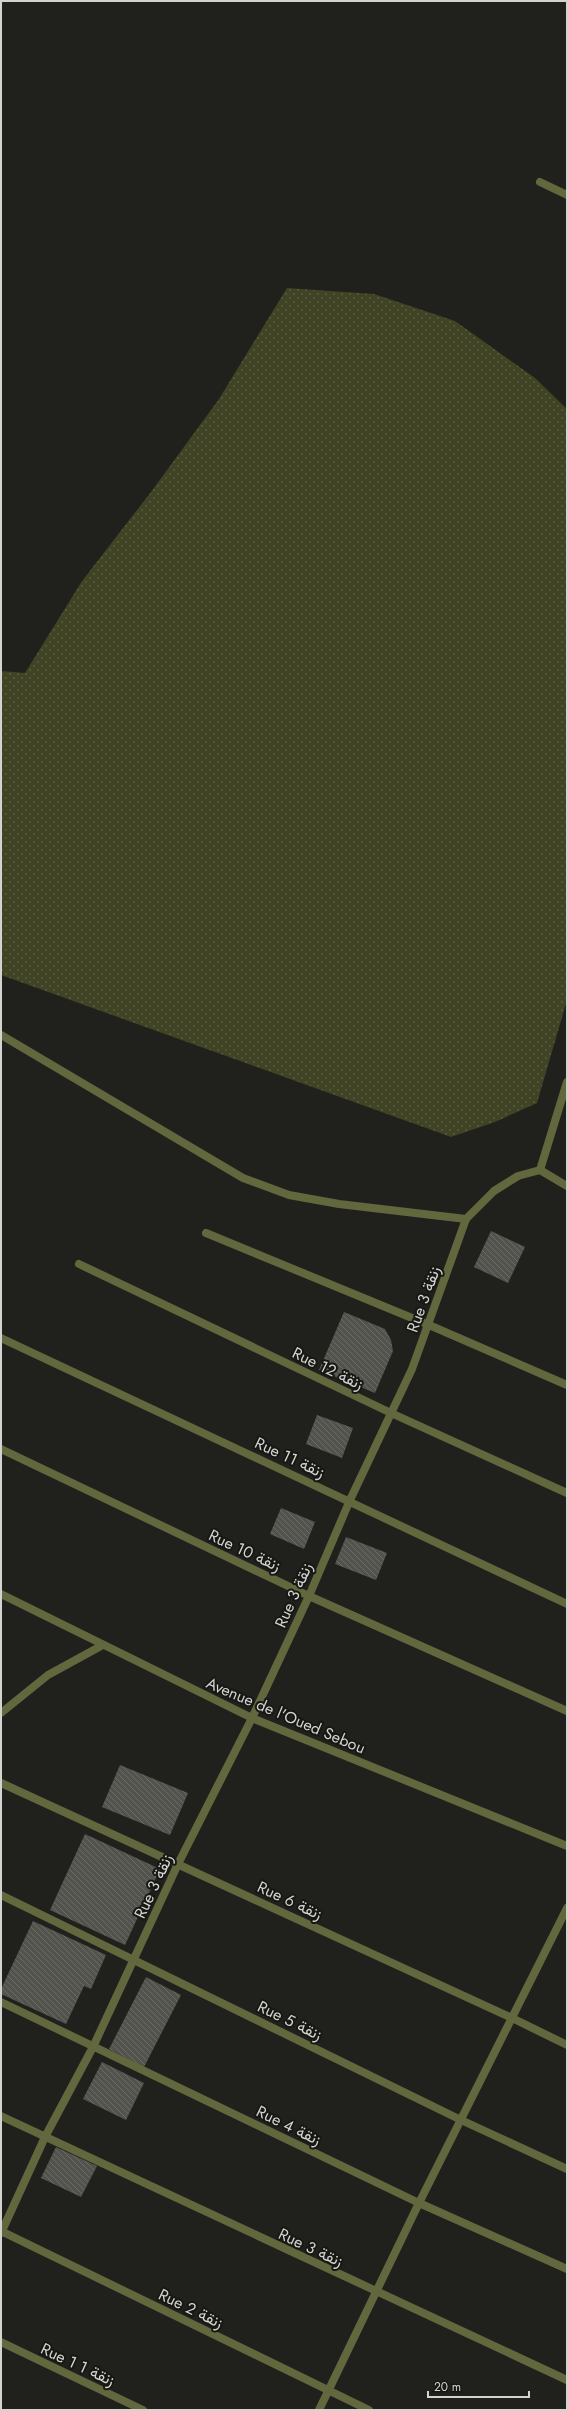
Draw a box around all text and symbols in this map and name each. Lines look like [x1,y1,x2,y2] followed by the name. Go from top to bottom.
[401,1263,446,1336] street label: Rue 3 زنقة
[288,1341,367,1396] street label: Rue 12 زنقة
[251,1431,329,1484] street label: Rue 11 زنقة
[205,1524,285,1577] street label: Rue 10 زنقة
[269,1559,318,1631] street label: Rue 3 زنقة
[203,1671,369,1759] street label: Avenue de l'Oued Sebou
[128,1850,178,1922] street label: Rue 3 زنقة
[253,1875,326,1926] street label: Rue 6 زنقة
[254,1995,326,2046] street label: Rue 5 زنقة
[252,2100,325,2151] street label: Rue 4 زنقة
[275,2222,347,2272] street label: Rue 3 زنقة
[154,2283,227,2334] street label: Rue 2 زنقة
[37,2337,119,2392] street label: Rue 1 زنقة 1
[428,2373,529,2399] scale bar
[434,2378,461,2396] text: 20 m

